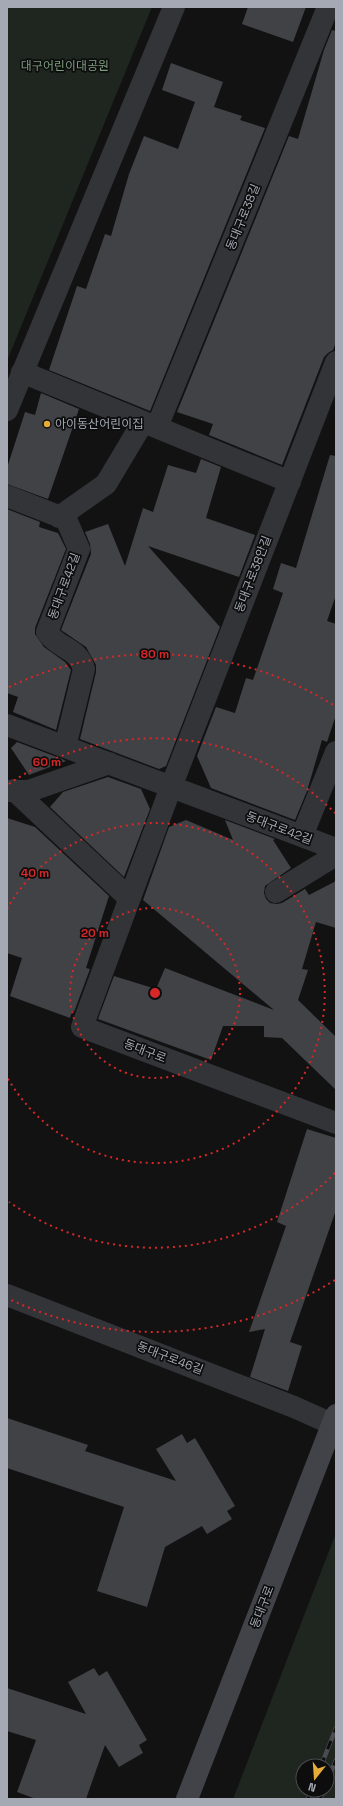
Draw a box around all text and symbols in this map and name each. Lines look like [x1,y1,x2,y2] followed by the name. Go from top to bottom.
[21,58,109,74] park label: 대구어린이대공원
[222,182,264,252] street label: 동대구로38길
[55,416,143,432] place label: 아이동산어린이집
[42,419,52,429] marker: 아이동산어린이집
[231,533,275,615] street label: 동대구로38안길
[45,550,83,622] street label: 동대구로42길
[141,646,169,662] text: 80 m
[33,754,61,770] text: 60 m
[243,808,315,848] street label: 동대구로42길
[21,865,49,881] text: 40 m
[81,925,109,941] text: 20 m
[148,986,162,1000] centre of rings
[122,1036,168,1066] street label: 동대구로
[134,1338,206,1378] street label: 동대구로46길
[247,1584,277,1630] street label: 동대구로
[295,1758,335,1798] north arrow
[307,1780,318,1795] text: N

